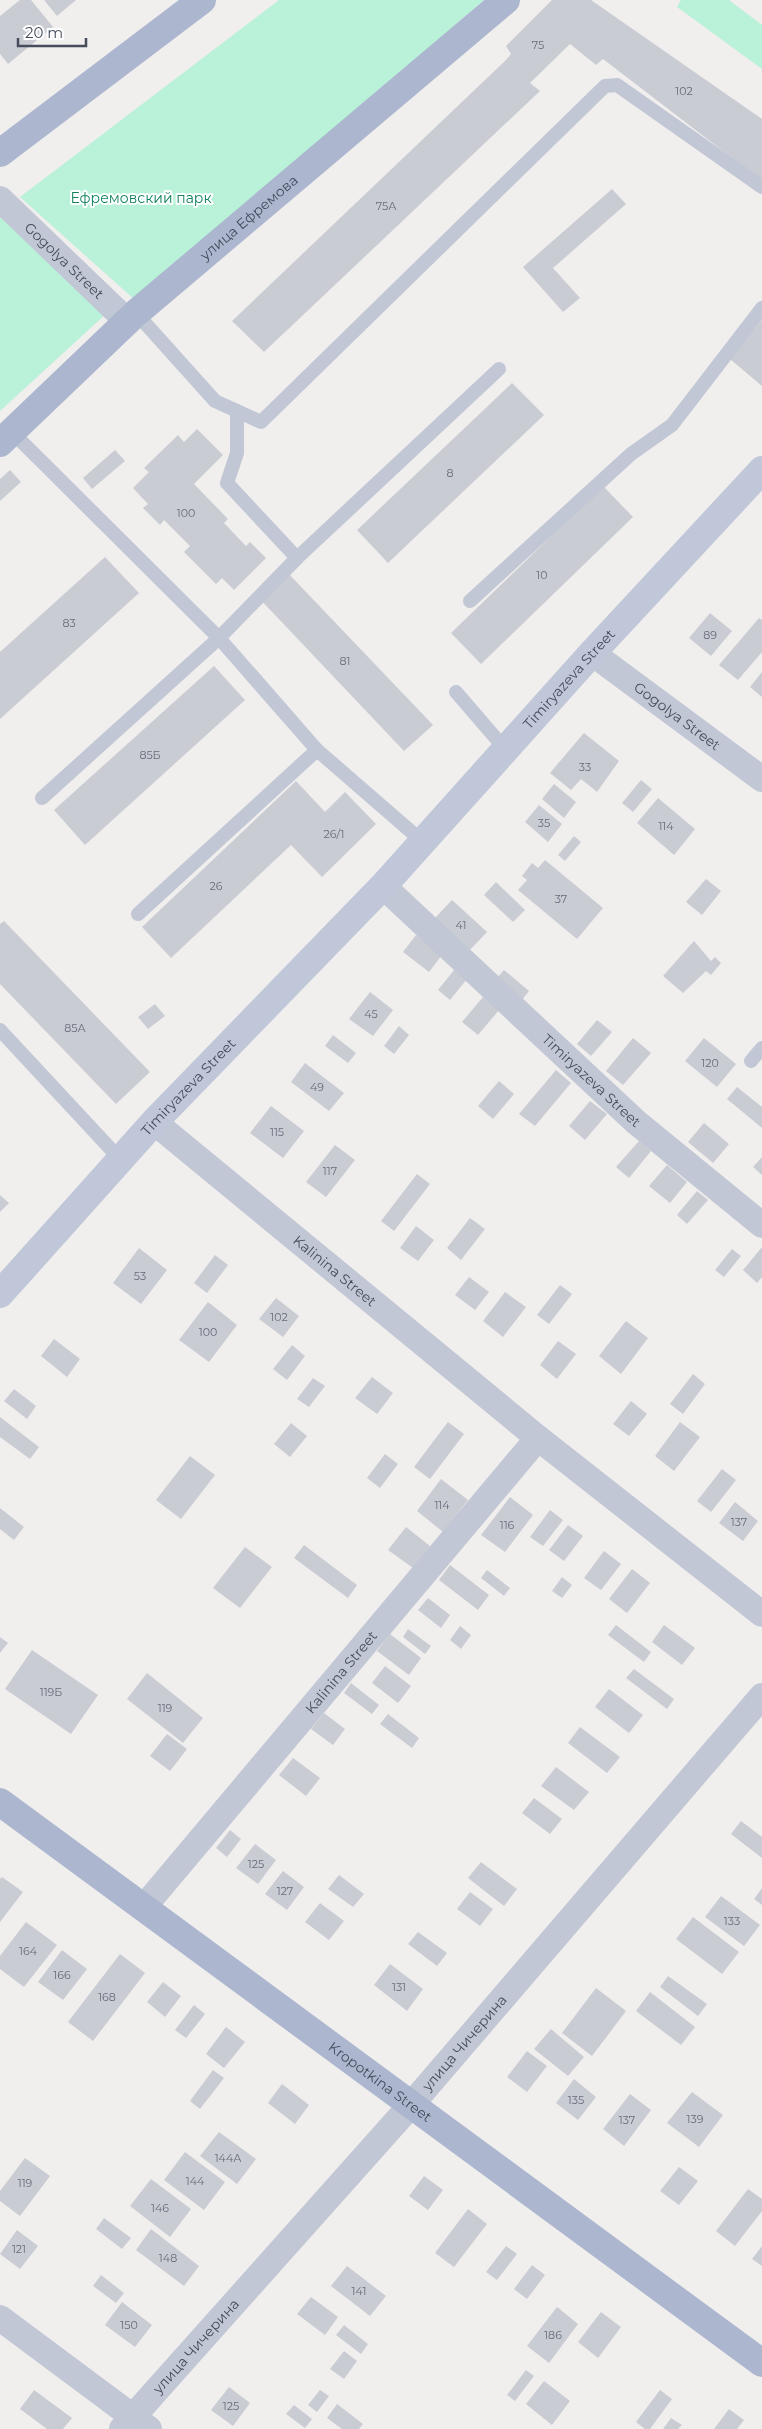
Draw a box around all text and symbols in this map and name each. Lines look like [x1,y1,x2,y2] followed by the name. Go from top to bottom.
[18,15,85,47] scale bar
[25,23,63,42] text: 20 m
[532,38,544,52] house number: 75
[675,84,693,98] house number: 102
[196,171,301,265] street label: улица Ефремова
[70,189,212,207] park label: Ефремовский парк
[376,199,397,213] house number: 75А
[21,218,108,303] street label: Gogolya Street
[446,466,454,480] house number: 8
[177,506,195,520] house number: 100
[536,568,548,582] house number: 10
[62,616,76,630] house number: 83
[519,625,619,733] street label: Timiryazeva Street
[703,628,717,642] house number: 89
[340,654,351,668] house number: 81
[630,678,724,754] street label: Gogolya Street
[139,748,161,762] house number: 85Б
[579,760,591,774] house number: 33
[538,816,550,830] house number: 35
[658,819,674,833] house number: 114
[323,827,345,841] house number: 26/1
[210,879,223,893] house number: 26
[555,892,567,906] house number: 37
[456,918,466,932] house number: 41
[364,1007,378,1021] house number: 45
[64,1021,87,1035] house number: 85А
[538,1030,645,1131] street label: Timiryazeva Street
[137,1034,240,1139] street label: Timiryazeva Street
[701,1056,719,1070] house number: 120
[310,1080,324,1094] house number: 49
[270,1125,284,1139] house number: 115
[323,1164,337,1178] house number: 117
[289,1231,380,1310] street label: Kalinina Street
[134,1269,146,1283] house number: 53
[270,1310,288,1324] house number: 102
[199,1325,217,1339] house number: 100
[434,1498,450,1512] house number: 114
[731,1515,747,1529] house number: 137
[500,1518,515,1532] house number: 116
[301,1627,381,1717] street label: Kalinina Street
[40,1685,62,1699] house number: 119Б
[158,1701,173,1715] house number: 119
[248,1857,264,1871] house number: 125
[277,1884,293,1898] house number: 127
[724,1914,740,1928] house number: 133
[19,1944,38,1958] house number: 164
[53,1968,71,1982] house number: 166
[392,1980,406,1994] house number: 131
[98,1990,116,2004] house number: 168
[417,1991,511,2095] street label: улица Чичерина
[325,2038,436,2126] street label: Kropotkina Street
[568,2093,584,2107] house number: 135
[687,2112,704,2126] house number: 139
[619,2113,635,2127] house number: 137
[215,2151,242,2165] house number: 144А
[186,2174,205,2188] house number: 144
[18,2176,33,2190] house number: 119
[151,2201,169,2215] house number: 146
[12,2242,26,2256] house number: 121
[159,2251,177,2265] house number: 148
[352,2284,366,2298] house number: 141
[148,2295,243,2398] street label: улица Чичерина
[120,2318,138,2332] house number: 150
[544,2328,562,2342] house number: 186
[223,2399,239,2413] house number: 125

